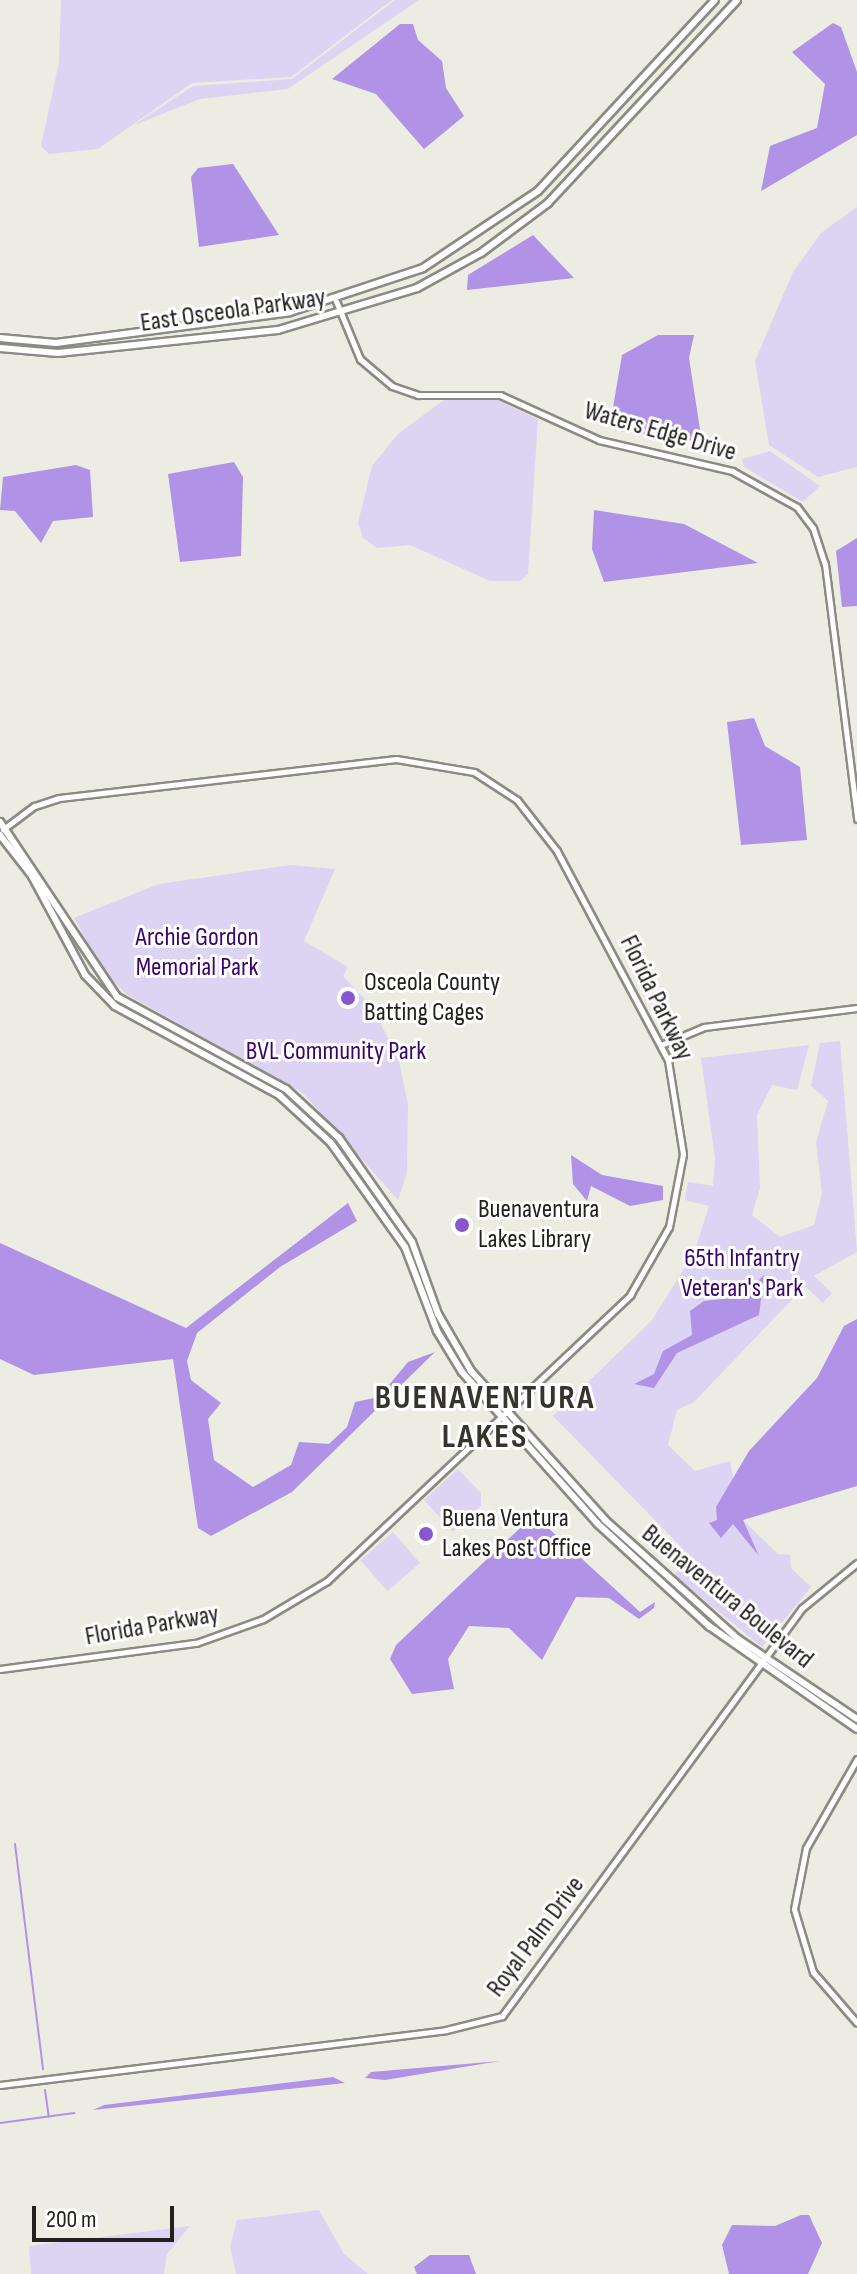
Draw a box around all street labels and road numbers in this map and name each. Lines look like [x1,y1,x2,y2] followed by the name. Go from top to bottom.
[138,283,328,339] street label: East Osceola Parkway
[580,395,740,469] street label: Waters Edge Drive
[612,930,700,1066] street label: Florida Parkway
[635,1518,819,1676] street label: Buenaventura Boulevard
[83,1599,221,1653] street label: Florida Parkway
[481,1871,591,2003] street label: Royal Palm Drive

